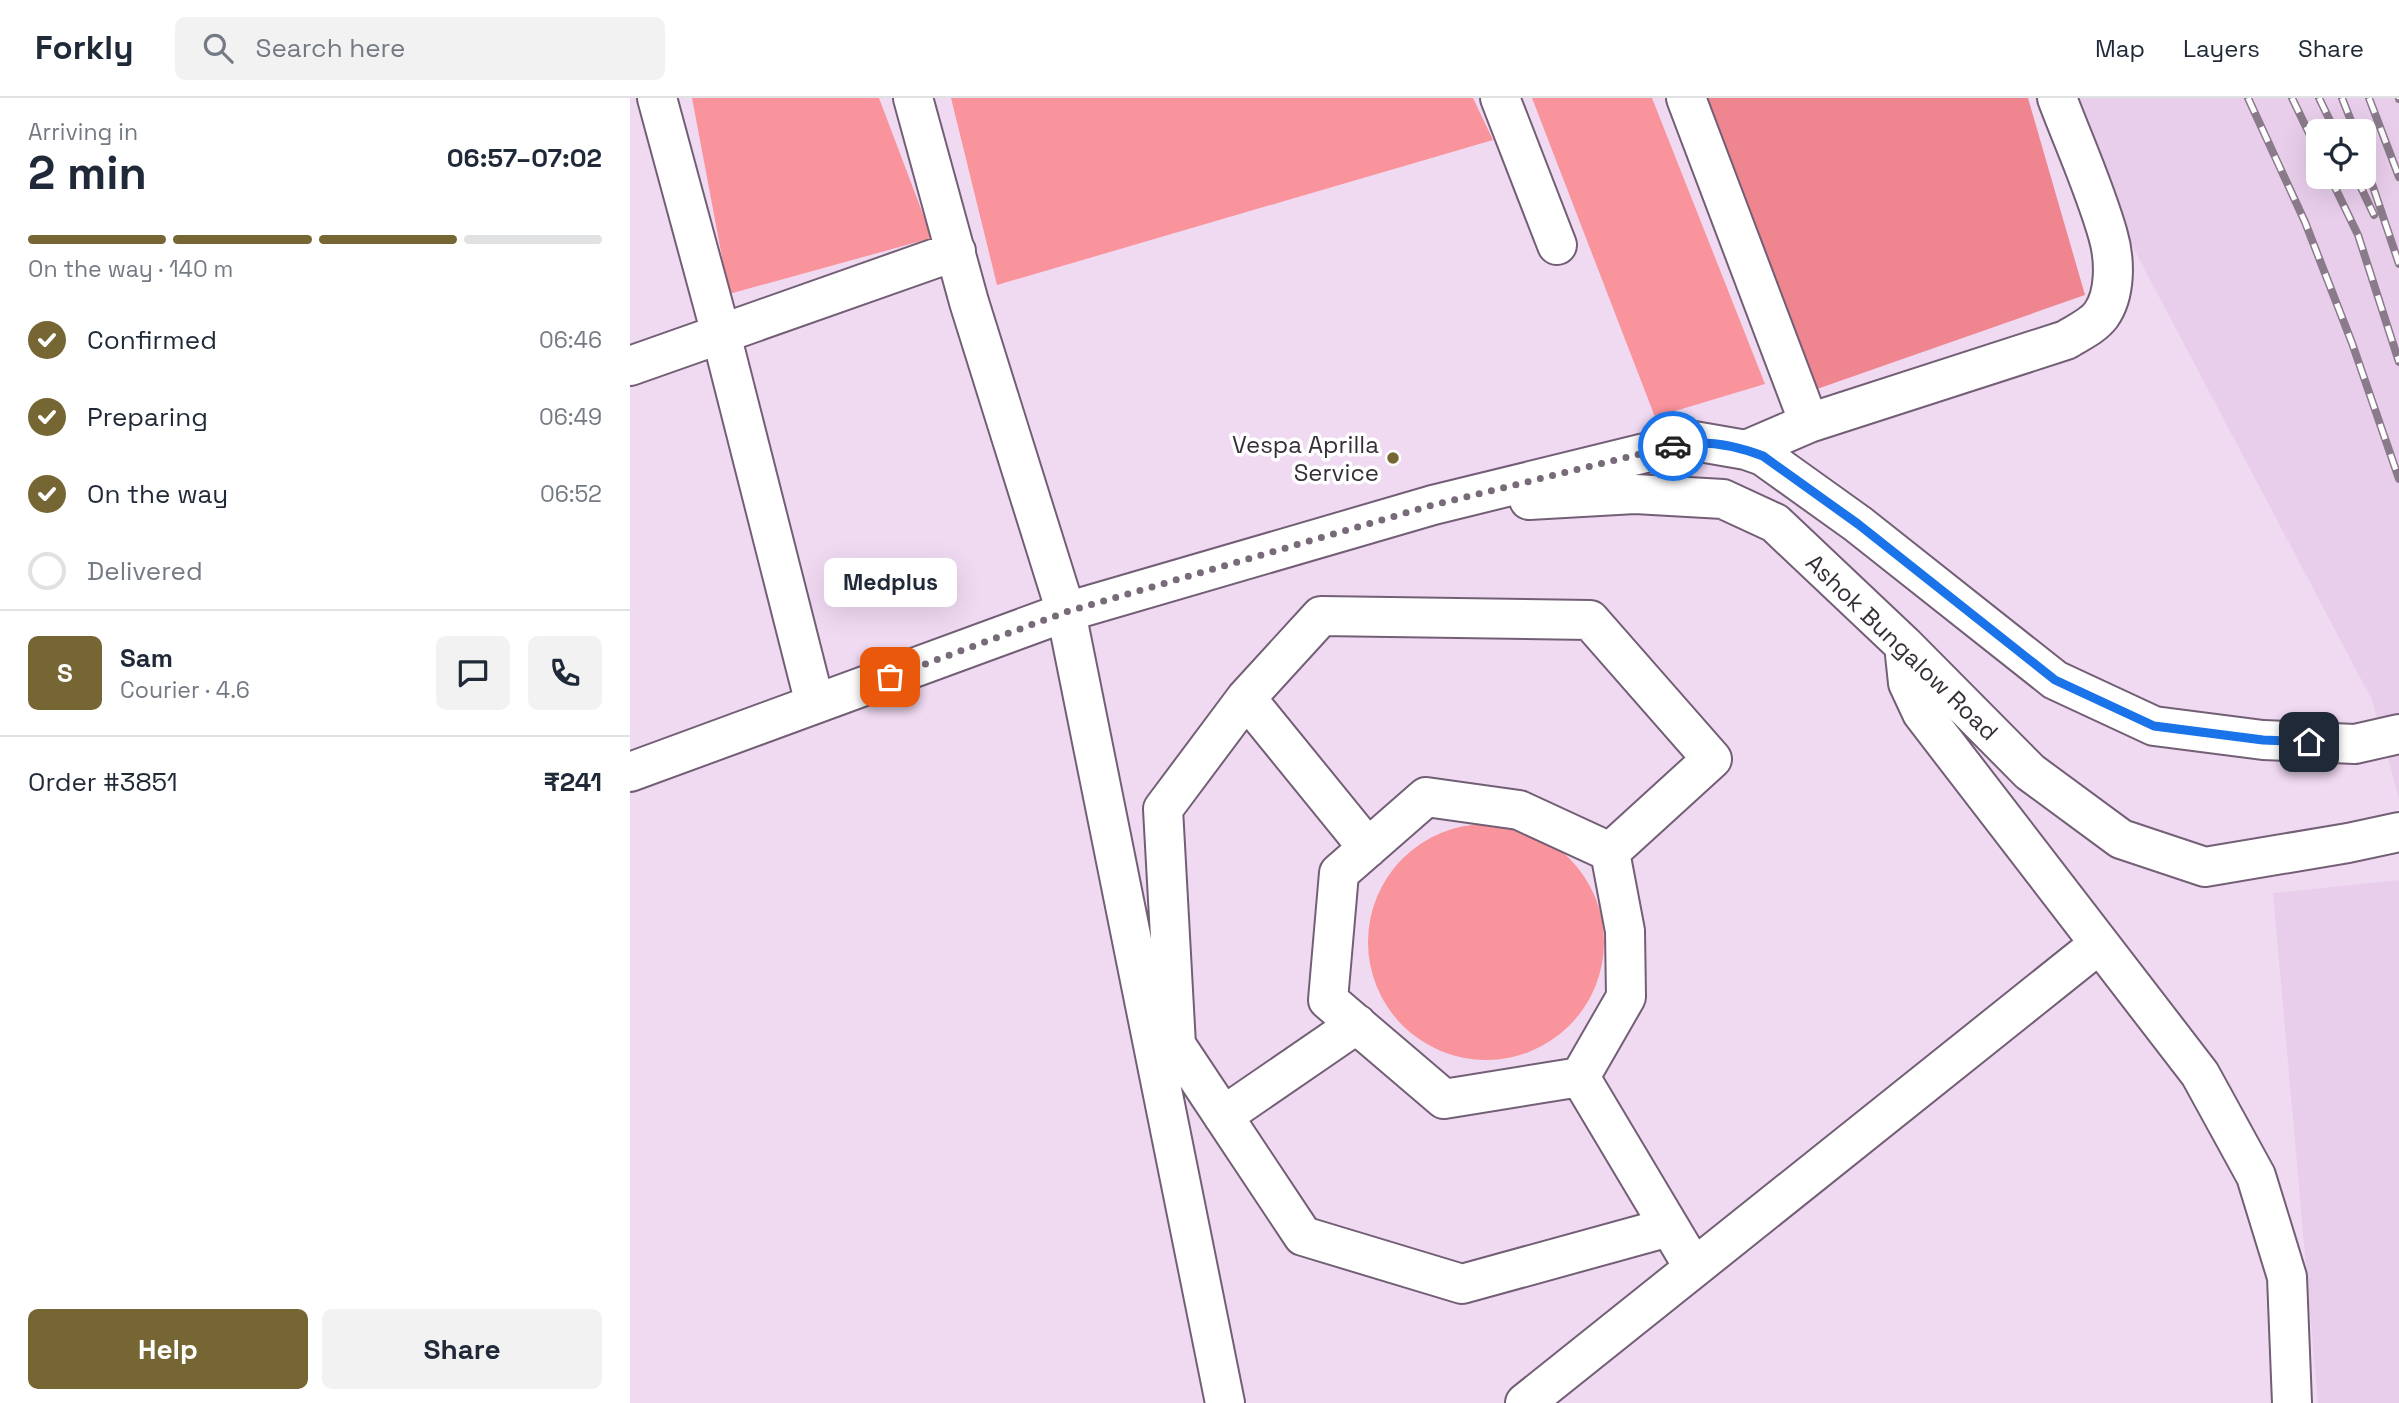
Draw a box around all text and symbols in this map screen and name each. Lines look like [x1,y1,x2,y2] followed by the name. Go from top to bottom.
[175,17,665,80] search box
[35,27,133,69] text: Forkly
[199,29,237,67] icon: search
[255,31,405,65] text: Search here
[2095,33,2145,64] text: Map
[2183,33,2260,64] text: Layers
[2298,33,2364,64] text: Share
[28,117,138,147] text: Arriving in
[2306,119,2376,189] map controls
[2306,119,2376,189] button: locate
[447,141,602,175] text: 06:57–07:02
[28,144,147,202] text: 2 min
[28,254,233,284] text: On the way · 140 m
[28,321,66,359] icon: check
[87,323,217,357] text: Confirmed
[539,325,602,355] text: 06:46
[28,398,66,436] icon: check
[87,400,208,434] text: Preparing
[539,402,602,432] text: 06:49
[1638,411,1708,481] courier
[1654,427,1692,465] icon: car
[1232,429,1379,488] place label: Vespa Aprilla Service
[1385,450,1401,466] marker: Vespa Aprilla Service
[28,475,66,513] icon: check
[87,477,228,511] text: On the way
[540,479,602,509] text: 06:52
[1799,547,2005,747] street label: Ashok Bungalow Road
[87,554,203,588] text: Delivered
[824,558,956,607] callout: Medplus
[843,567,938,597] text: Medplus
[436,636,510,710] button: chat
[528,636,602,710] button: phone
[120,641,173,675] text: Sam
[860,647,920,707] pin
[57,656,73,690] text: S
[871,658,909,696] icon: bag
[120,675,250,705] text: Courier · 4.6
[2279,712,2339,772] pin
[2290,723,2328,761] icon: home
[28,765,178,799] text: Order #3851
[543,765,602,799] text: ₹241
[28,1309,308,1389] button: Help
[322,1309,602,1389] button: Share

